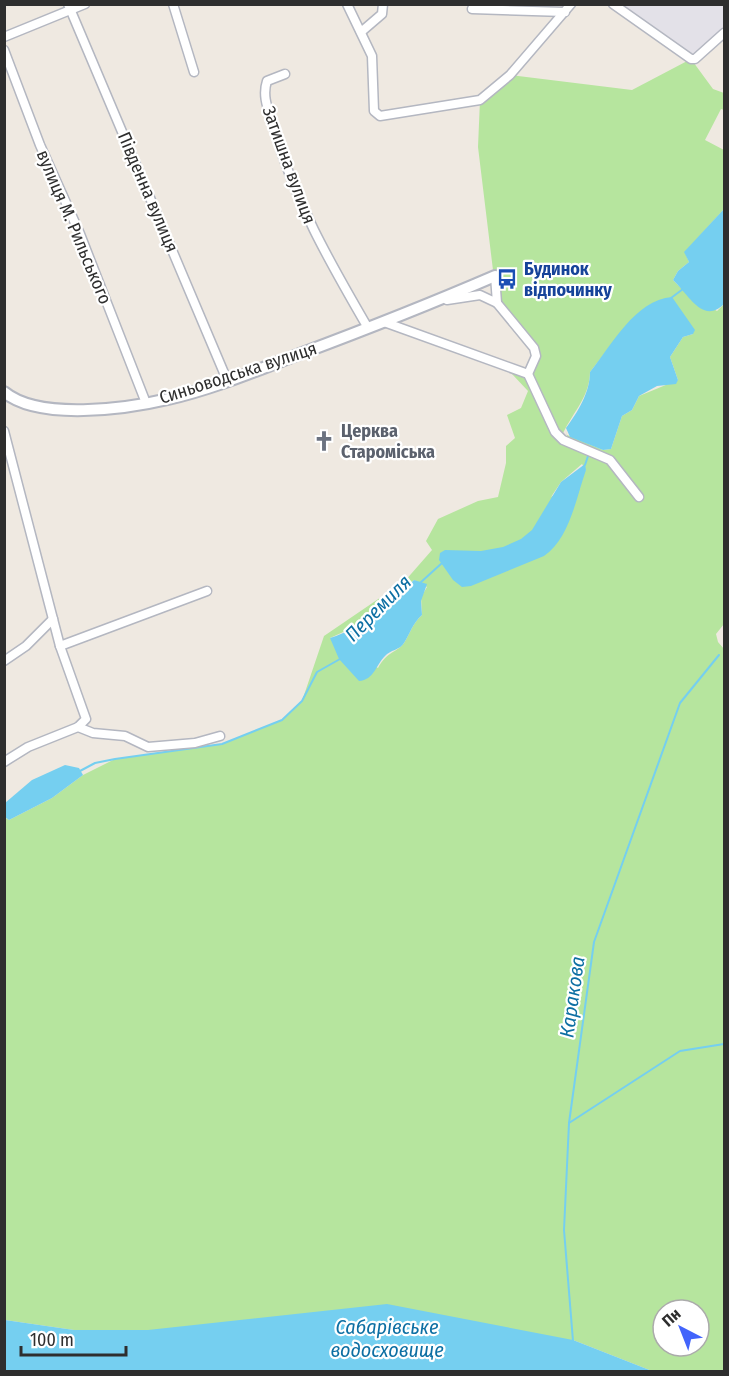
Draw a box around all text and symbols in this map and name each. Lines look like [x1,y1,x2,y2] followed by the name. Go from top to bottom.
[258,103,320,227] street label: Затишна вулиця
[113,129,183,255] street label: Південна вулиця
[32,147,116,307] street label: вулиця М. Рильського
[524,258,612,301] place label: Будинок відпочинку
[495,267,519,291] bus stop icon: Будинок відпочинку
[156,337,320,409] street label: Синьоводська вулиця
[341,420,435,463] place label: Церква Староміська
[312,429,336,453] church icon: Церква Староміська
[340,570,416,646] water label: Перемиля
[554,955,590,1039] water label: Каракова
[651,1298,711,1358] north arrow
[658,1304,684,1330] text: Пн
[330,1315,444,1362] water label: Сабарівське водосховище
[21,1319,126,1357] scale bar
[30,1329,74,1351] text: 100 m

